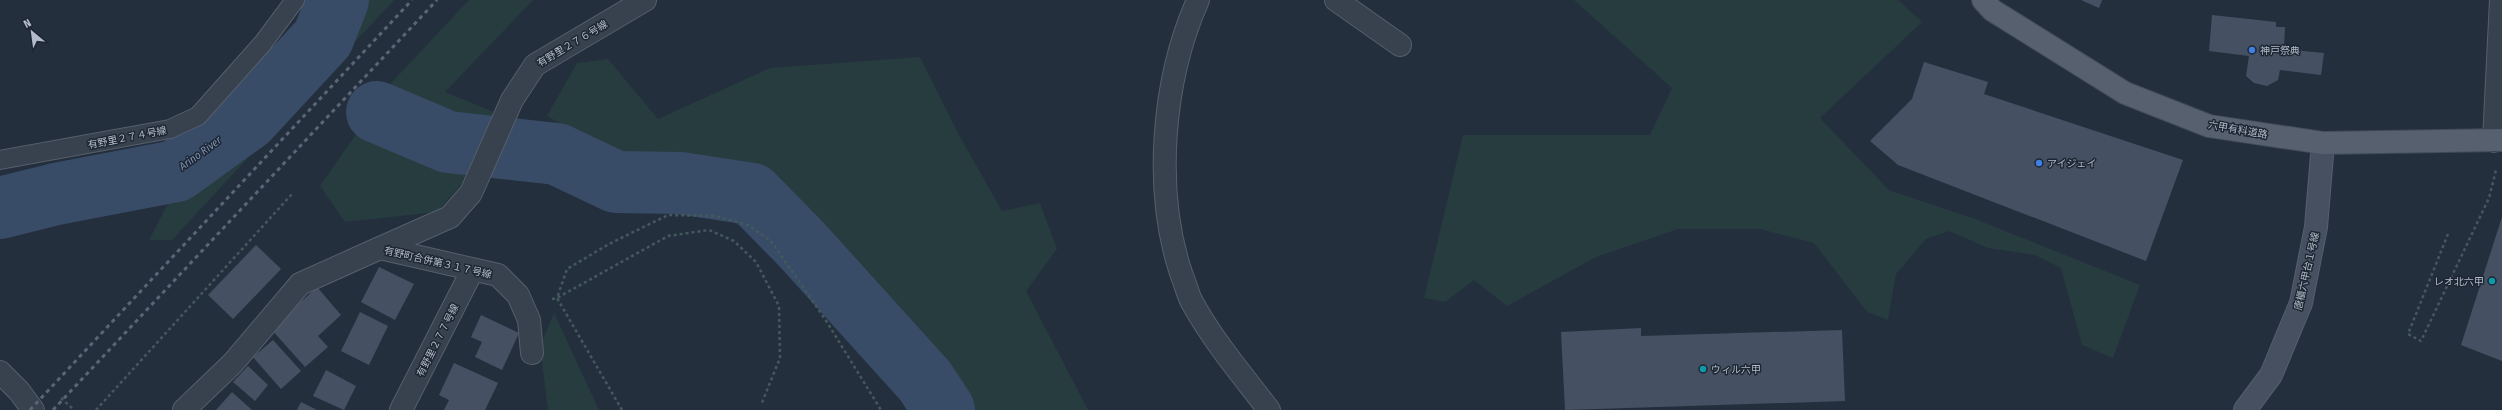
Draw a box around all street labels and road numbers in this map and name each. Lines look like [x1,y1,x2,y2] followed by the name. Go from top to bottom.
[535,18,610,70] street label: 有野里２７６号線
[2207,119,2268,141] street label: 六甲有料道路
[87,124,168,152] street label: 有野里２７４号線
[2292,231,2322,312] street label: 唐櫃六甲台１号線
[383,245,493,281] street label: 有野町合併第３１７号線
[414,302,461,379] street label: 有野里２７７号線

